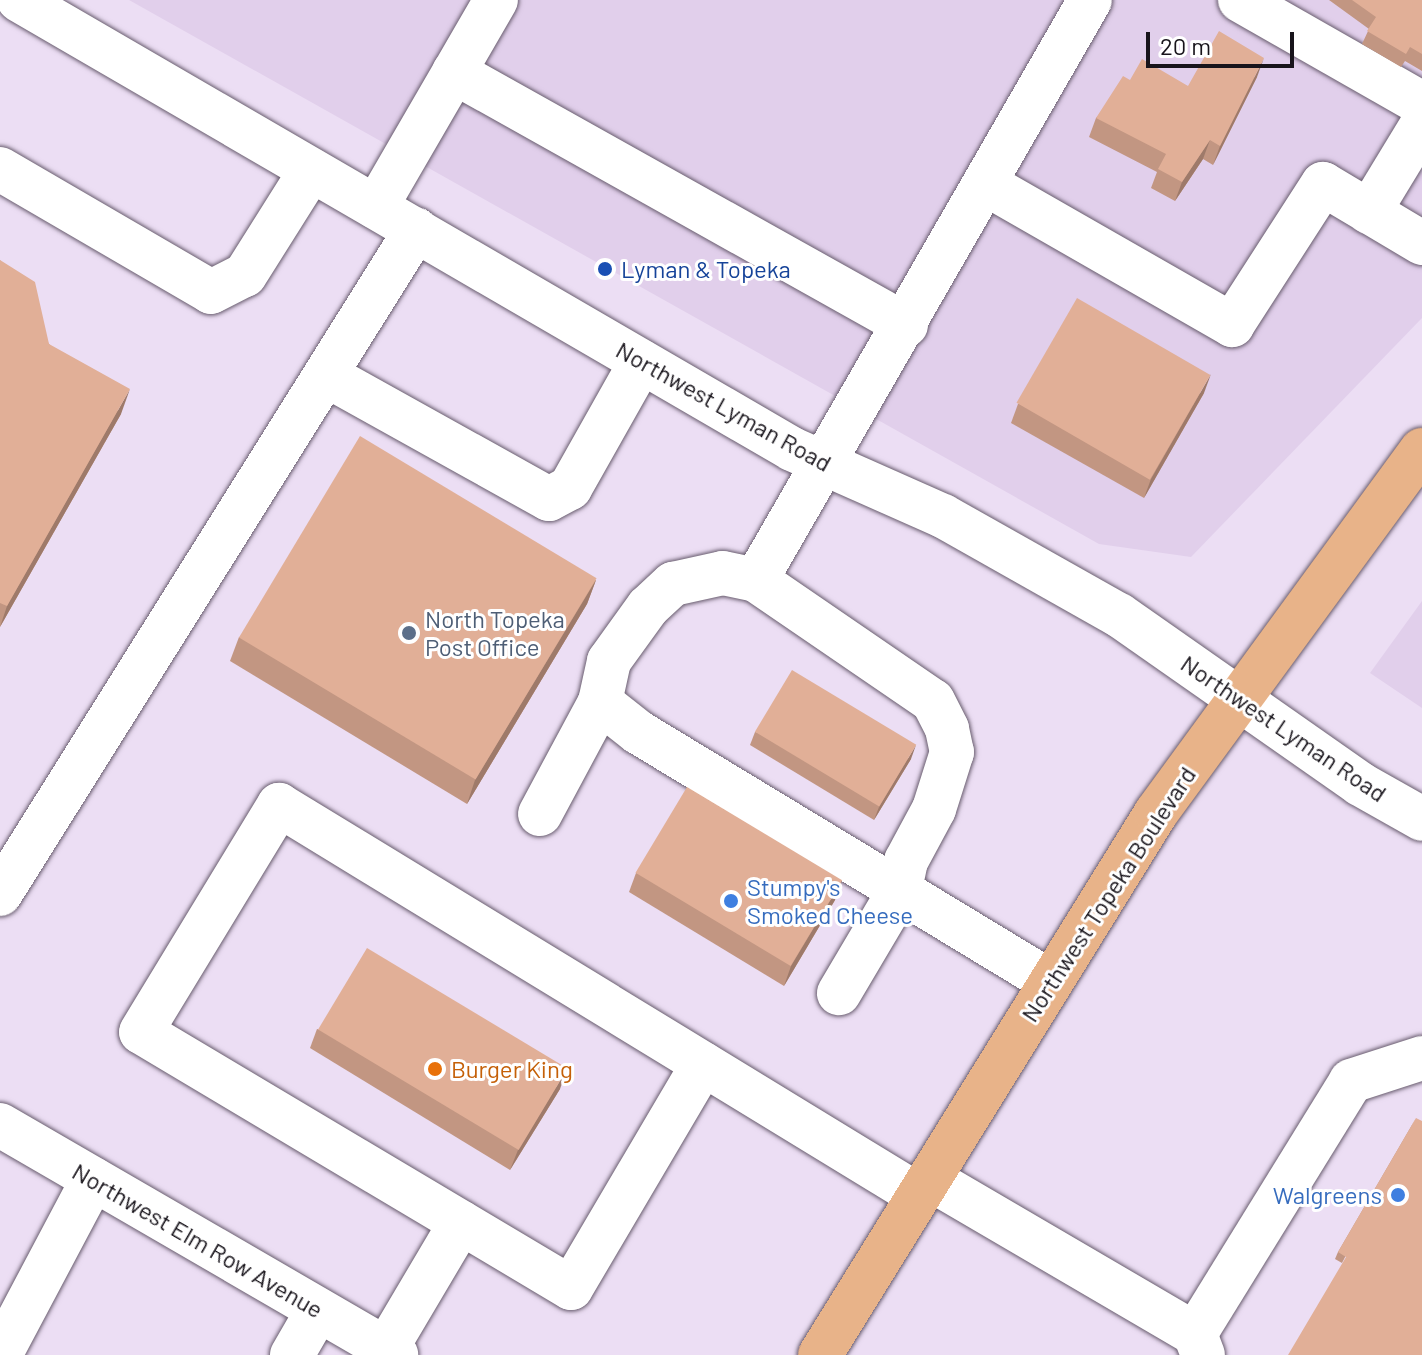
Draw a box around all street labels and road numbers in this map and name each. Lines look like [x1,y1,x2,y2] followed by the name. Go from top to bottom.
[611,335,837,477] street label: Northwest Lyman Road
[1176,648,1392,808] street label: Northwest Lyman Road
[1015,761,1201,1027] street label: Northwest Topeka Boulevard
[68,1156,328,1324] street label: Northwest Elm Row Avenue

